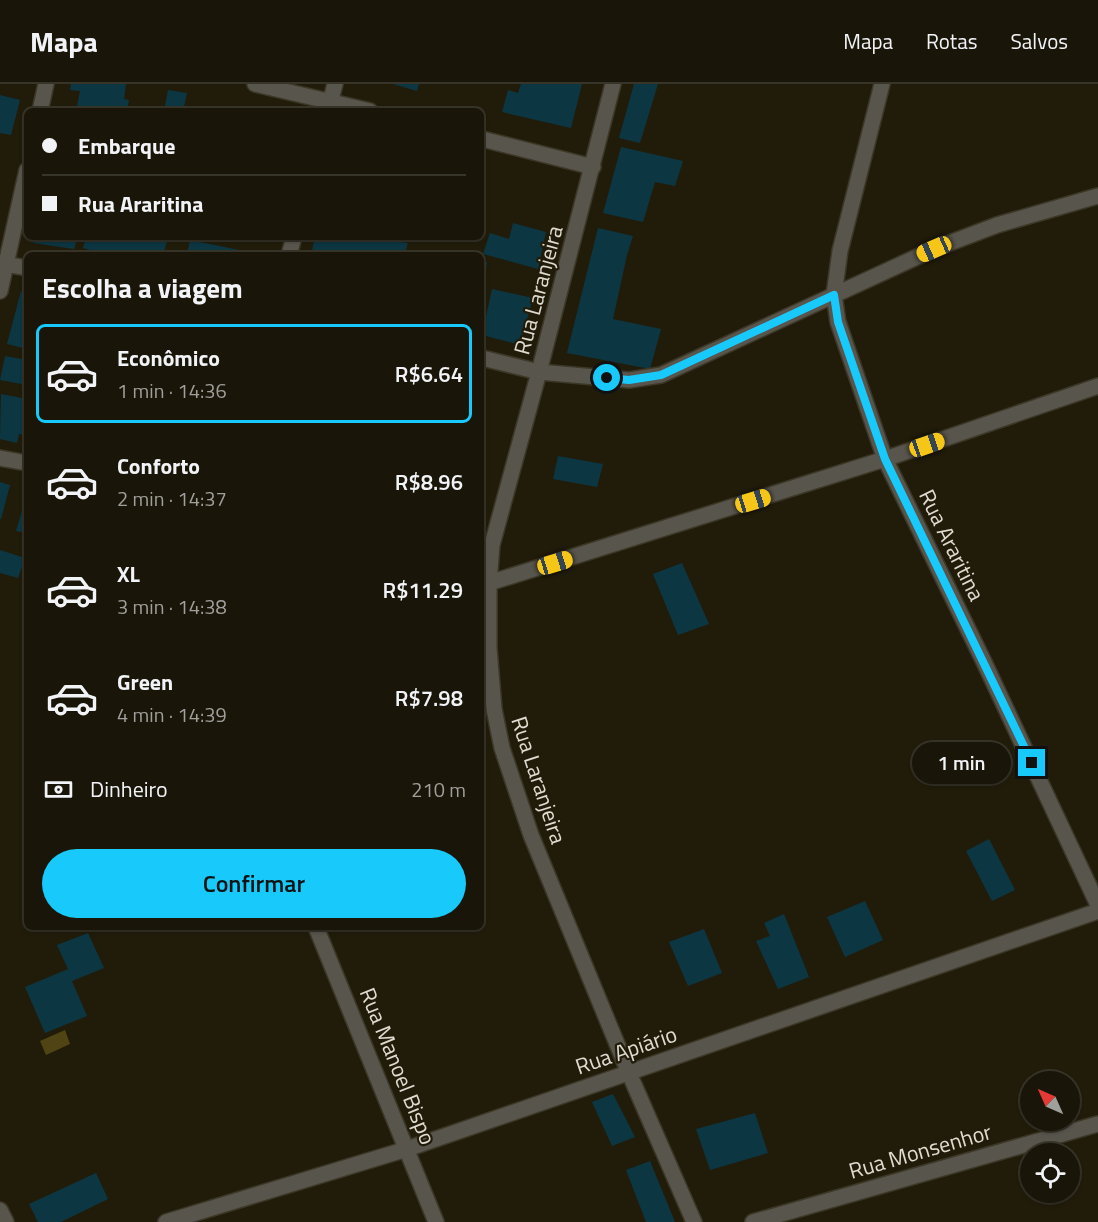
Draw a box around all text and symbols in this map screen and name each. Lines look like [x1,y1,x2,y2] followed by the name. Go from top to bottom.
[30,20,98,63] text: Mapa
[843,25,893,57] text: Mapa
[926,25,977,57] text: Rotas
[1010,25,1068,57] text: Salvos
[78,129,175,163] text: Embarque
[78,187,204,221] text: Rua Araritina
[504,222,572,358] street label: Rua Laranjeira
[914,233,954,265] car
[42,267,243,308] text: Escolha a viagem
[117,341,220,375] text: Econômico
[45,347,99,401] icon: car
[395,357,463,391] text: R$6.64
[593,364,620,391] route start
[117,375,227,406] text: 1 min · 14:36
[907,431,947,459] car
[117,449,200,483] text: Conforto
[45,455,99,509] icon: car
[395,465,463,499] text: R$8.96
[117,483,227,514] text: 2 min · 14:37
[910,483,994,607] street label: Rua Araritina
[733,487,773,515] car
[535,549,575,577] car
[117,557,140,591] text: XL
[45,563,99,617] icon: car
[383,573,463,607] text: R$11.29
[117,591,227,622] text: 3 min · 14:38
[117,665,173,699] text: Green
[45,671,99,725] icon: car
[395,681,463,715] text: R$7.98
[117,699,227,730] text: 4 min · 14:39
[502,712,576,848] street label: Rua Laranjeira
[912,742,1011,784] callout: 1 min
[937,747,986,778] text: 1 min
[1018,749,1045,776] route end
[90,772,168,806] text: Dinheiro
[42,773,75,806] icon: cash
[411,774,466,805] text: 210 m
[42,849,466,918] button: Confirmar
[351,982,445,1150] street label: Rua Manoel Bispo
[571,1017,681,1083] street label: Rua Apiário
[1020,1071,1080,1131] north arrow
[1020,1071,1080,1203] map controls
[845,1114,996,1188] street label: Rua Monsenhor
[1020,1143,1080,1203] button: locate

